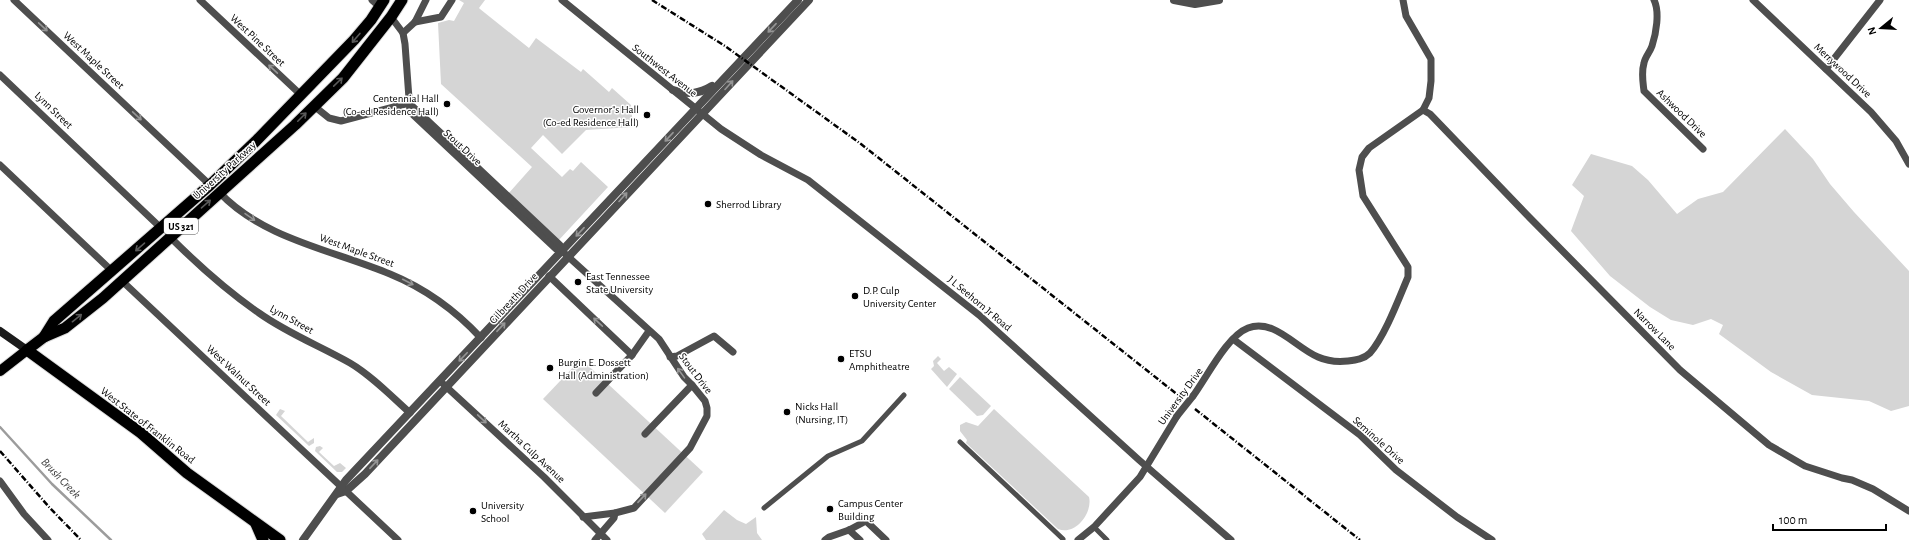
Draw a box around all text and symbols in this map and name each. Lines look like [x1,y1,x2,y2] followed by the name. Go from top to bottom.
[1861,8,1901,48] north arrow
[228,12,288,69] street label: West Pine Street
[38,22,48,32] one-way arrow
[767,23,776,34] one-way arrow
[1866,26,1878,36] text: N
[61,30,126,92] street label: West Maple Street
[352,32,361,42] one-way arrow
[1812,41,1873,100] street label: Merrywood Drive
[630,42,699,99] street label: Southwest Avenue
[268,64,278,73] one-way arrow
[333,78,343,87] one-way arrow
[724,80,734,90] one-way arrow
[1655,87,1709,140] street label: Ashwood Drive
[33,90,75,131] street label: Lynn Street
[343,93,439,117] place label: Centennial Hall (Co-ed Residence Hall)
[442,99,452,109] marker: Centennial Hall (Co-ed Residence Hall)
[543,104,639,128] place label: Governor"s Hall (Co-ed Residence Hall)
[642,110,652,120] marker: Governor"s Hall (Co-ed Residence Hall)
[132,111,142,121] one-way arrow
[297,112,307,122] one-way arrow
[441,127,484,168] street label: Stout Drive
[665,132,674,142] one-way arrow
[191,139,258,201] street label: University Parkway
[618,192,628,202] one-way arrow
[703,199,713,209] marker: Sherrod Library
[716,199,782,210] place label: Sherrod Library
[200,200,210,209] one-way arrow
[244,213,255,221] one-way arrow
[164,218,198,234] road number: US 321
[576,227,585,237] one-way arrow
[318,232,396,269] street label: West Maple Street
[135,242,146,251] one-way arrow
[487,271,540,326] street label: Gilbreath Drive
[586,271,653,295] place label: East Tennessee State University
[946,274,1014,333] street label: J L Seehorn Jr Road
[573,277,583,287] marker: East Tennessee State University
[402,279,414,287] one-way arrow
[863,285,937,309] place label: D.P. Culp University Center
[850,291,860,301] marker: D.P. Culp University Center
[268,303,316,336] street label: Lynn Street
[1632,306,1678,352] street label: Narrow Lane
[72,314,83,323] one-way arrow
[593,318,603,327] one-way arrow
[497,322,506,332] one-way arrow
[204,343,273,408] street label: West Walnut Street
[849,348,910,372] place label: ETSU Amphitheatre
[677,351,714,396] street label: Stout Drive
[458,352,468,362] one-way arrow
[836,354,846,364] marker: ETSU Amphitheatre
[558,357,649,381] place label: Burgin E. Dossett Hall (Administration)
[545,363,555,373] marker: Burgin E. Dossett Hall (Administration)
[1156,366,1205,427] street label: University Drive
[677,367,685,378] one-way arrow
[98,385,197,466] street label: West State of Franklin Road
[795,401,848,425] place label: Nicks Hall (Nursing, IT)
[782,407,792,417] marker: Nicks Hall (Nursing, IT)
[477,414,487,424] one-way arrow
[1351,415,1407,466] street label: Seminole Drive
[496,418,567,485] street label: Martha Culp Avenue
[39,455,83,501] water label: Brush Creek
[369,459,378,469] one-way arrow
[637,494,646,504] one-way arrow
[838,498,903,522] place label: Campus Center Building
[481,500,524,524] place label: University School
[825,504,835,514] marker: Campus Center Building
[468,506,478,516] marker: University School
[1773,506,1886,532] scale bar
[1779,514,1807,526] text: 100 m

